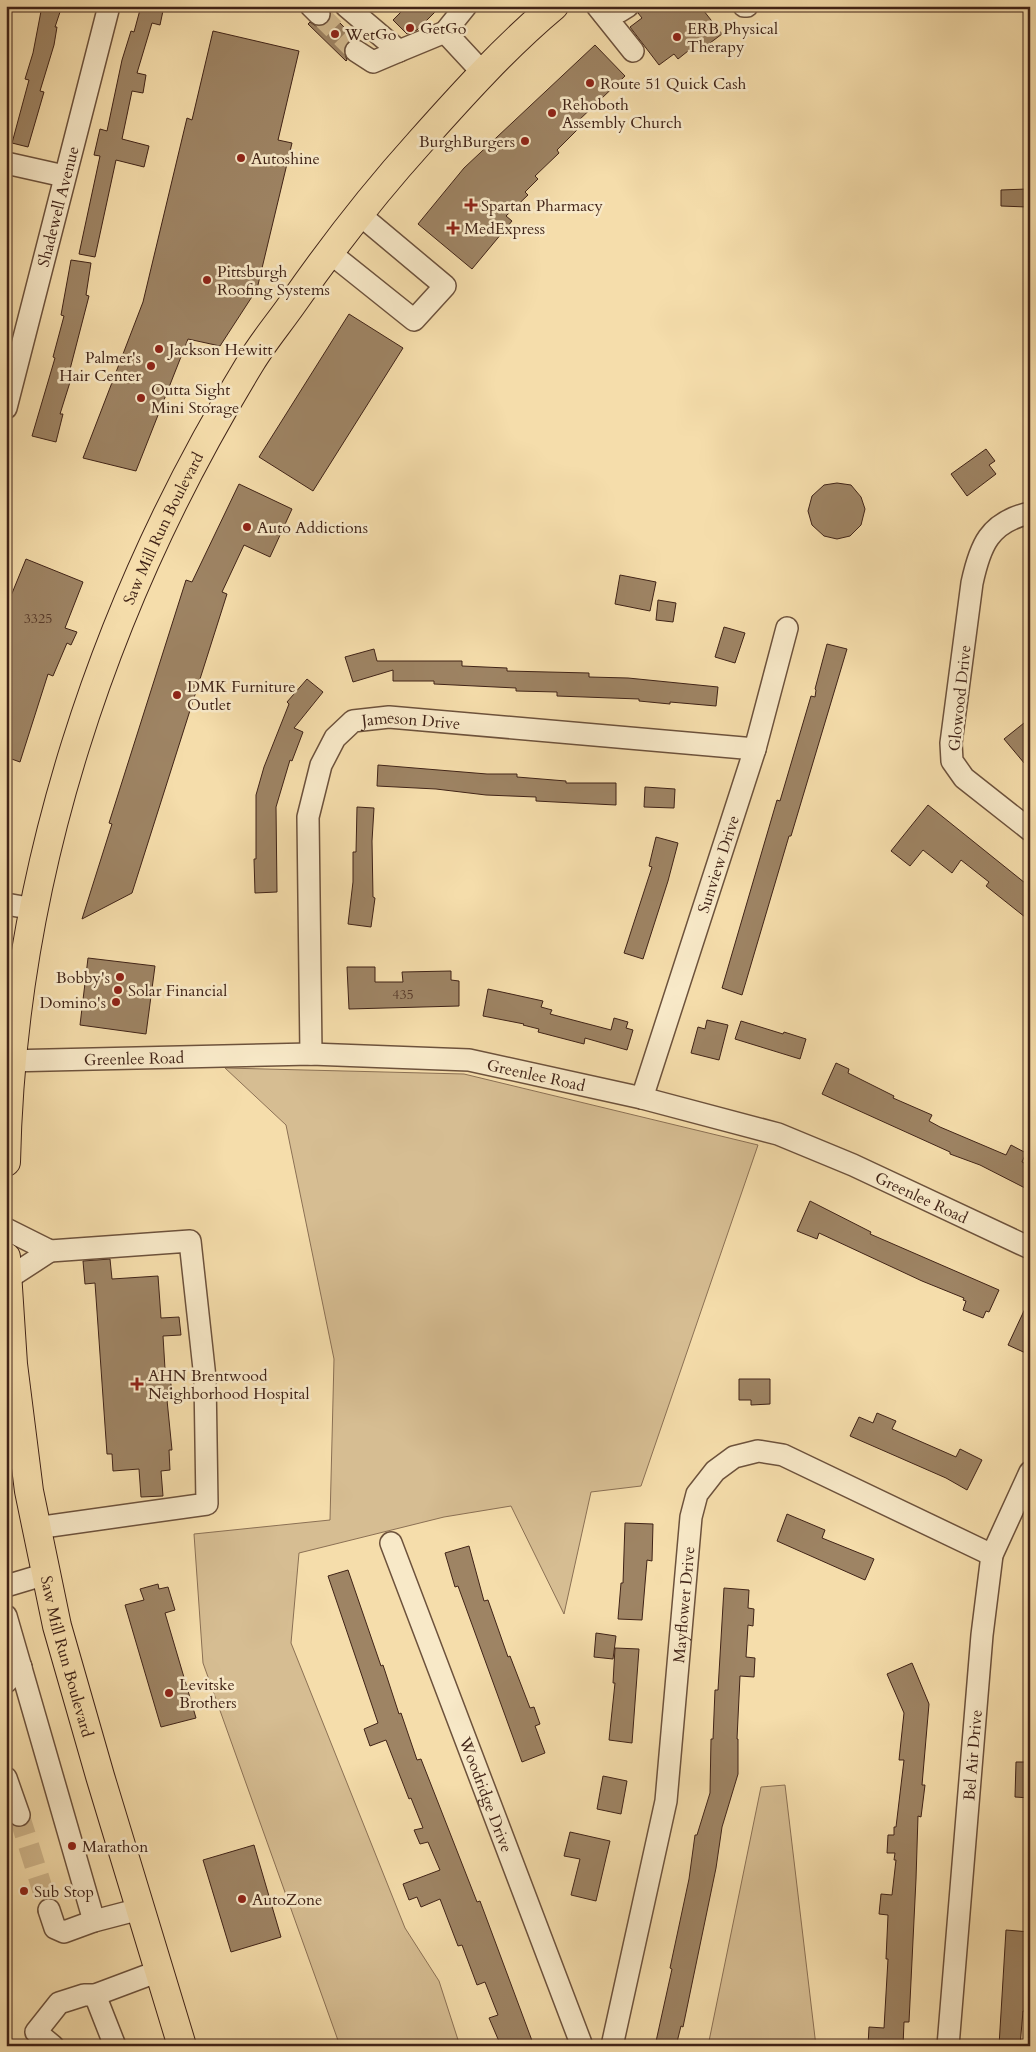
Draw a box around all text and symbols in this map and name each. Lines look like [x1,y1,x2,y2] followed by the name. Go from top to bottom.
[420,18,467,40] place label: GetGo
[687,18,778,58] place label: ERB Physical Therapy
[404,22,416,34] marker: GetGo
[344,24,397,46] place label: WetGo
[329,28,341,40] marker: WetGo
[671,31,683,43] marker: ERB Physical Therapy
[600,73,747,95] place label: Route 51 Quick Cash
[584,77,596,89] marker: Route 51 Quick Cash
[562,94,682,134] place label: Rehoboth Assembly Church
[546,107,558,119] marker: Rehoboth Assembly Church
[419,131,515,153] place label: BurghBurgers
[519,135,531,147] marker: BurghBurgers
[33,144,85,270] street label: Shadewell Avenue
[251,148,320,170] place label: Autoshine
[235,152,247,164] marker: Autoshine
[481,195,603,217] place label: Spartan Pharmacy
[465,199,477,211] marker: Spartan Pharmacy
[464,218,545,240] place label: MedExpress
[446,221,460,235] marker: MedExpress
[217,261,330,301] place label: Pittsburgh Roofing Systems
[201,274,213,286] marker: Pittsburgh Roofing Systems
[167,339,273,361] place label: Jackson Hewitt
[153,343,165,355] marker: Jackson Hewitt
[59,347,141,387] place label: Palmer's Hair Center
[145,360,157,372] marker: Palmer's Hair Center
[151,379,239,419] place label: Outta Sight Mini Storage
[135,392,147,404] marker: Outta Sight Mini Storage
[118,448,209,608] street label: Saw Mill Run Boulevard
[257,517,368,539] place label: Auto Addictions
[241,521,253,533] marker: Auto Addictions
[24,609,52,628] house number: 3325
[943,644,977,752] street label: Glowood Drive
[187,676,296,716] place label: DMK Furniture Outlet
[171,689,183,701] marker: DMK Furniture Outlet
[358,707,461,735] street label: Jameson Drive
[693,813,745,916] street label: Sunview Drive
[56,967,110,989] place label: Bobby's
[114,971,126,983] marker: Bobby's
[128,980,227,1002] place label: Solar Financial
[112,984,124,996] marker: Solar Financial
[392,985,414,1004] house number: 435
[40,992,106,1014] place label: Domino's
[110,996,122,1008] marker: Domino's
[84,1047,185,1071] street label: Greenlee Road
[485,1054,588,1097] street label: Greenlee Road
[871,1167,972,1230] street label: Greenlee Road
[148,1365,310,1405] place label: AHN Brentwood Neighborhood Hospital
[130,1377,144,1391] marker: AHN Brentwood Neighborhood Hospital
[668,1545,700,1664] street label: Mayflower Drive
[35,1574,98,1740] street label: Saw Mill Run Boulevard
[179,1674,237,1714] place label: Levitske Brothers
[163,1687,175,1699] marker: Levitske Brothers
[958,1709,988,1801] street label: Bel Air Drive
[453,1733,517,1856] street label: Woodridge Drive
[82,1836,148,1858] place label: Marathon
[66,1840,78,1852] marker: Marathon
[34,1881,94,1903] place label: Sub Stop
[18,1885,30,1897] marker: Sub Stop
[252,1889,322,1911] place label: AutoZone
[236,1893,248,1905] marker: AutoZone

